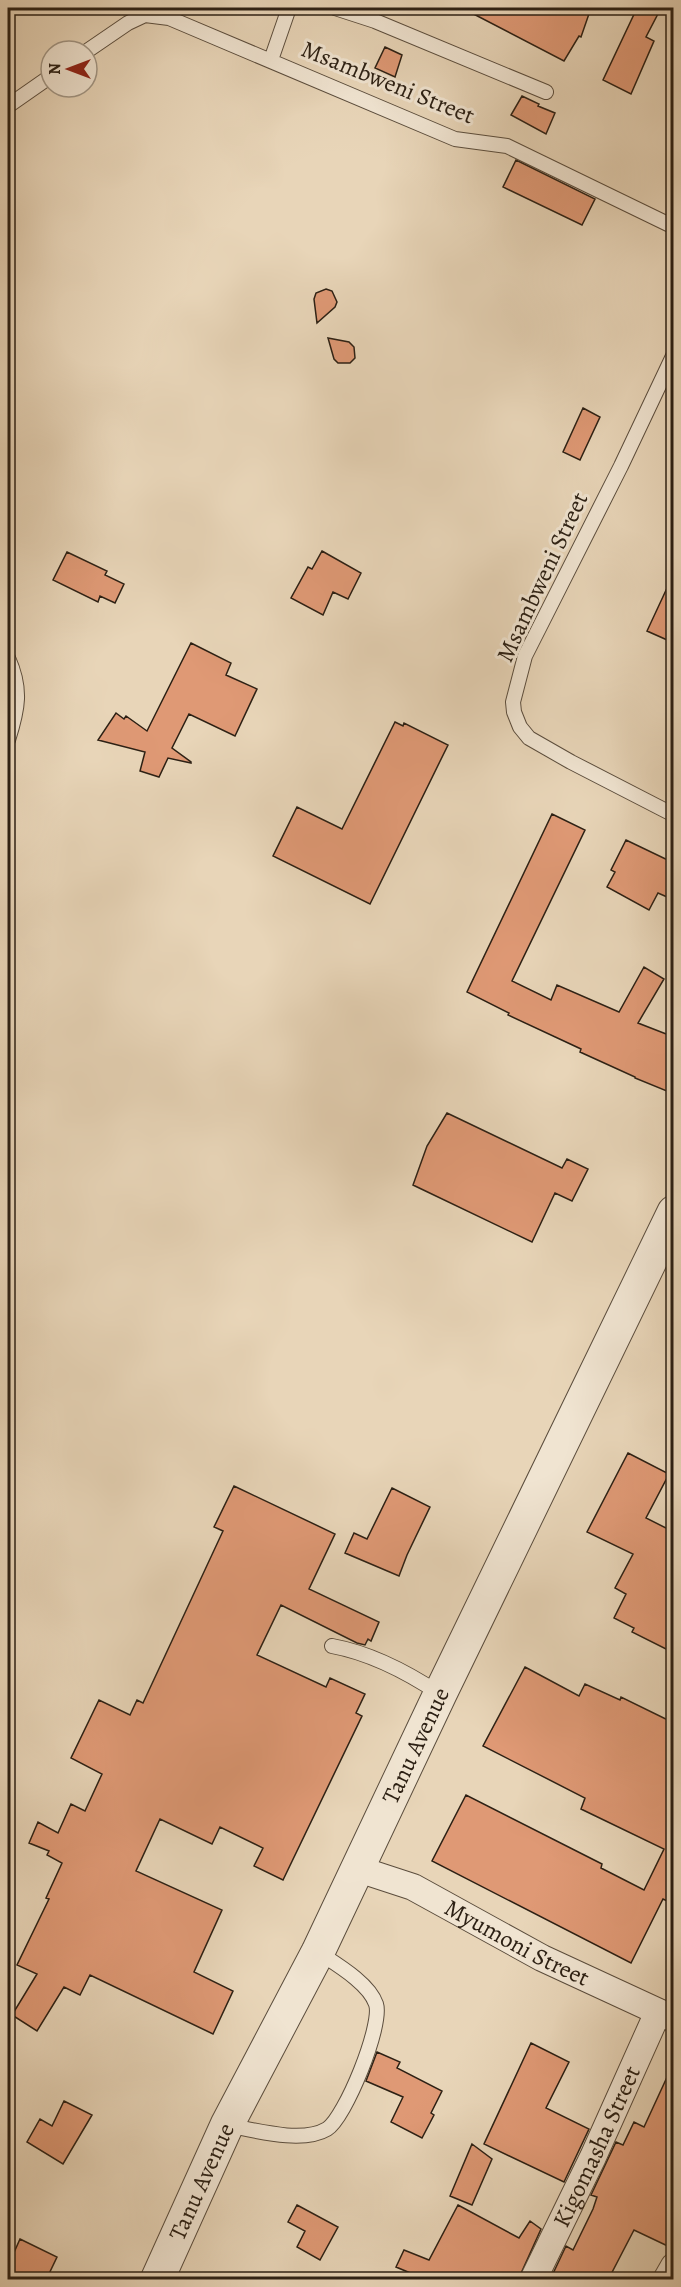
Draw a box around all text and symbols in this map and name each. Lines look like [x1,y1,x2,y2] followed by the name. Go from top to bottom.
[297,33,479,131] street label: Msambweni Street
[39,39,99,99] north arrow
[44,63,66,75] text: N
[489,487,595,667] street label: Msambweni Street
[374,1682,457,1809] street label: Tanu Avenue
[439,1892,595,1994] street label: Myumoni Street
[545,2061,648,2232] street label: Kigomasha Street
[161,2118,242,2245] street label: Tanu Avenue

